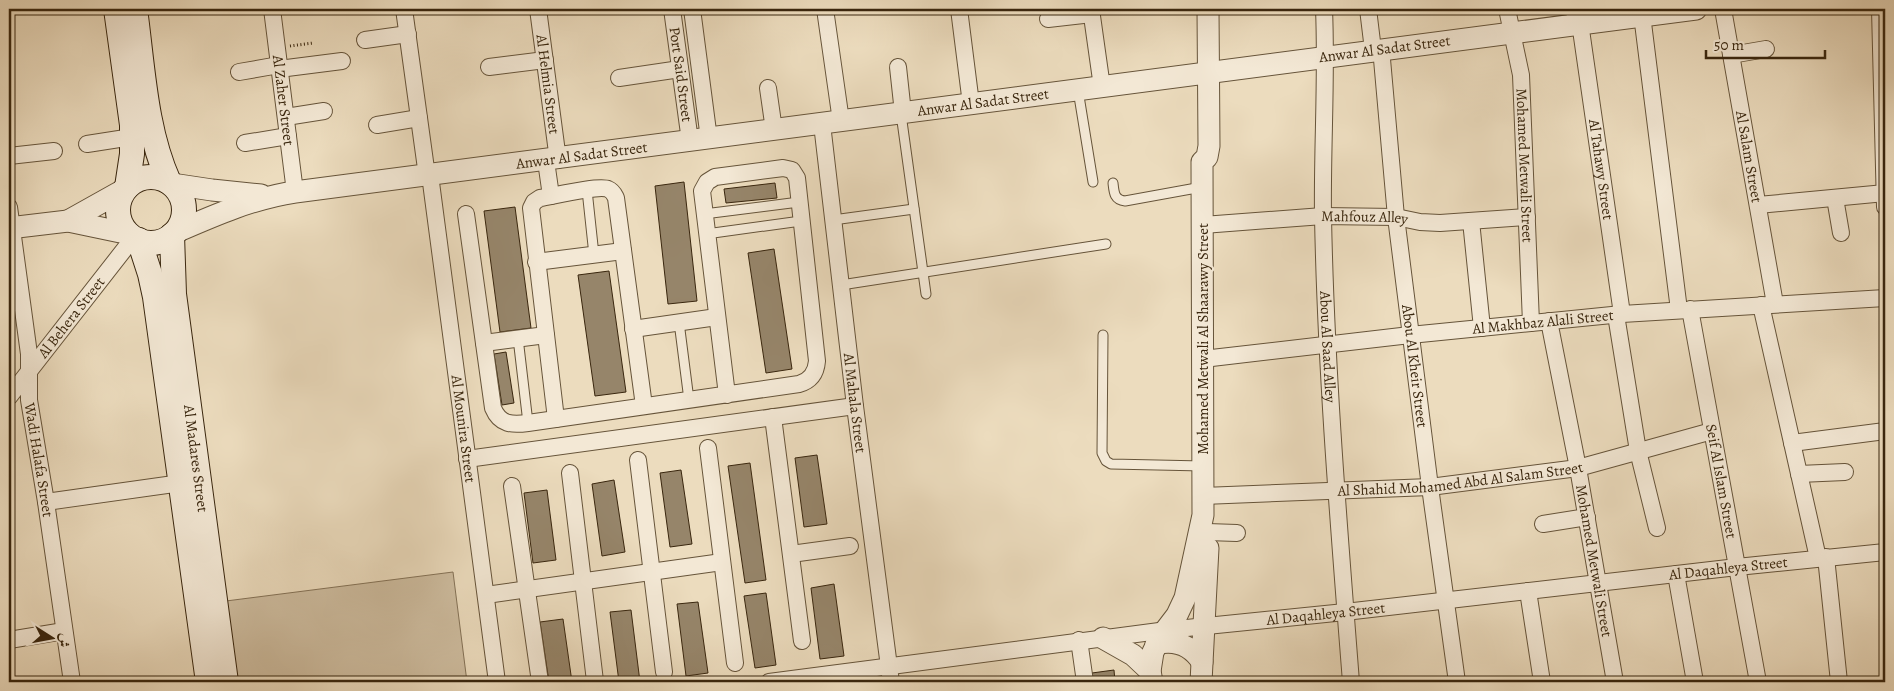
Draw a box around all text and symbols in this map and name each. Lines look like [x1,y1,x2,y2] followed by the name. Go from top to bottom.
[665,26,697,123] street label: Port Said Street
[1706,28,1825,60] scale bar
[1317,30,1452,67] street label: Anwar Al Sadat Street
[531,32,564,135] street label: Al Helmia Street
[1714,35,1744,55] text: 50 m
[268,53,299,147] street label: Al Zaher Street
[915,83,1050,121] street label: Anwar Al Sadat Street
[1512,88,1538,243] street label: Mohamed Metwali Street
[1731,108,1767,204] street label: Al Salam Street
[1584,117,1618,221] street label: Al Tahawy Street
[514,137,649,174] street label: Anwar Al Sadat Street
[1321,206,1410,229] street label: Mahfouz Alley
[1193,223,1213,455] street label: Mohamed Metwali Al Shaarawy Street
[33,273,109,363] street label: Al Behera Street
[1315,290,1341,404] street label: Abou Al Saad Alley
[1397,302,1432,429] street label: Abou Al Kheir Street
[1470,305,1614,339] street label: Al Makhbaz Alali Street
[839,351,871,454] street label: Al Mahala Street
[446,373,481,484] street label: Al Mounira Street
[19,400,58,518] street label: Wadi Halafa Street
[179,403,213,513] street label: Al Madares Street
[1701,422,1742,540] street label: Seif Al Islam Street
[1336,457,1585,501] street label: Al Shahid Mohamed Abd Al Salam Street
[1571,483,1617,639] street label: Mohamed Metwali Street
[1667,552,1789,585] street label: Al Daqahleya Street
[1264,597,1386,630] street label: Al Daqahleya Street
[28,614,78,664] north arrow
[54,632,75,649] text: ش

